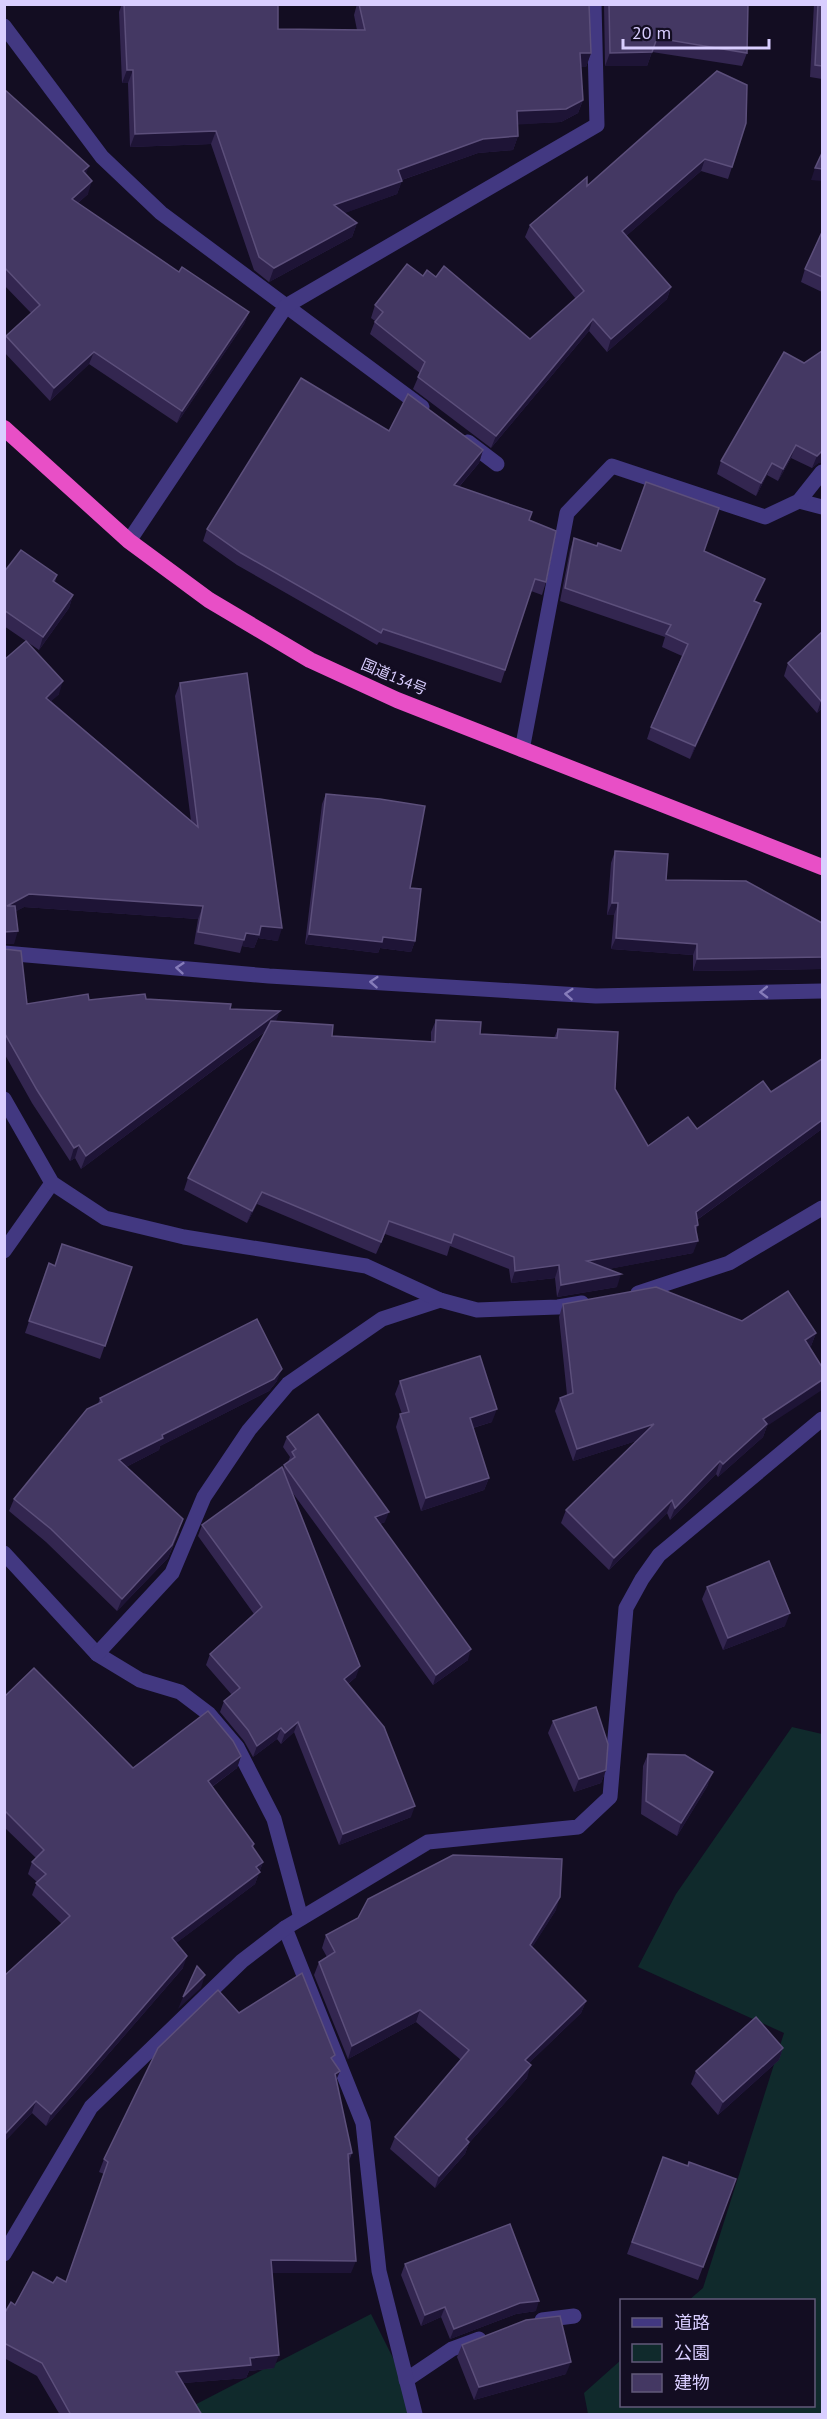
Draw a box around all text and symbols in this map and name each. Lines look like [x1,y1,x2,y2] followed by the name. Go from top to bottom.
[623,12,768,50] scale bar
[632,21,671,44] text: 20 m
[358,654,430,699] street label: 国道134号
[175,962,185,975] one-way arrow
[370,976,379,989] one-way arrow
[760,986,769,999] one-way arrow
[565,988,574,1001] one-way arrow
[620,2299,815,2407] legend
[674,2311,710,2334] text: 道路
[674,2341,710,2364] text: 公園
[674,2371,710,2394] text: 建物

